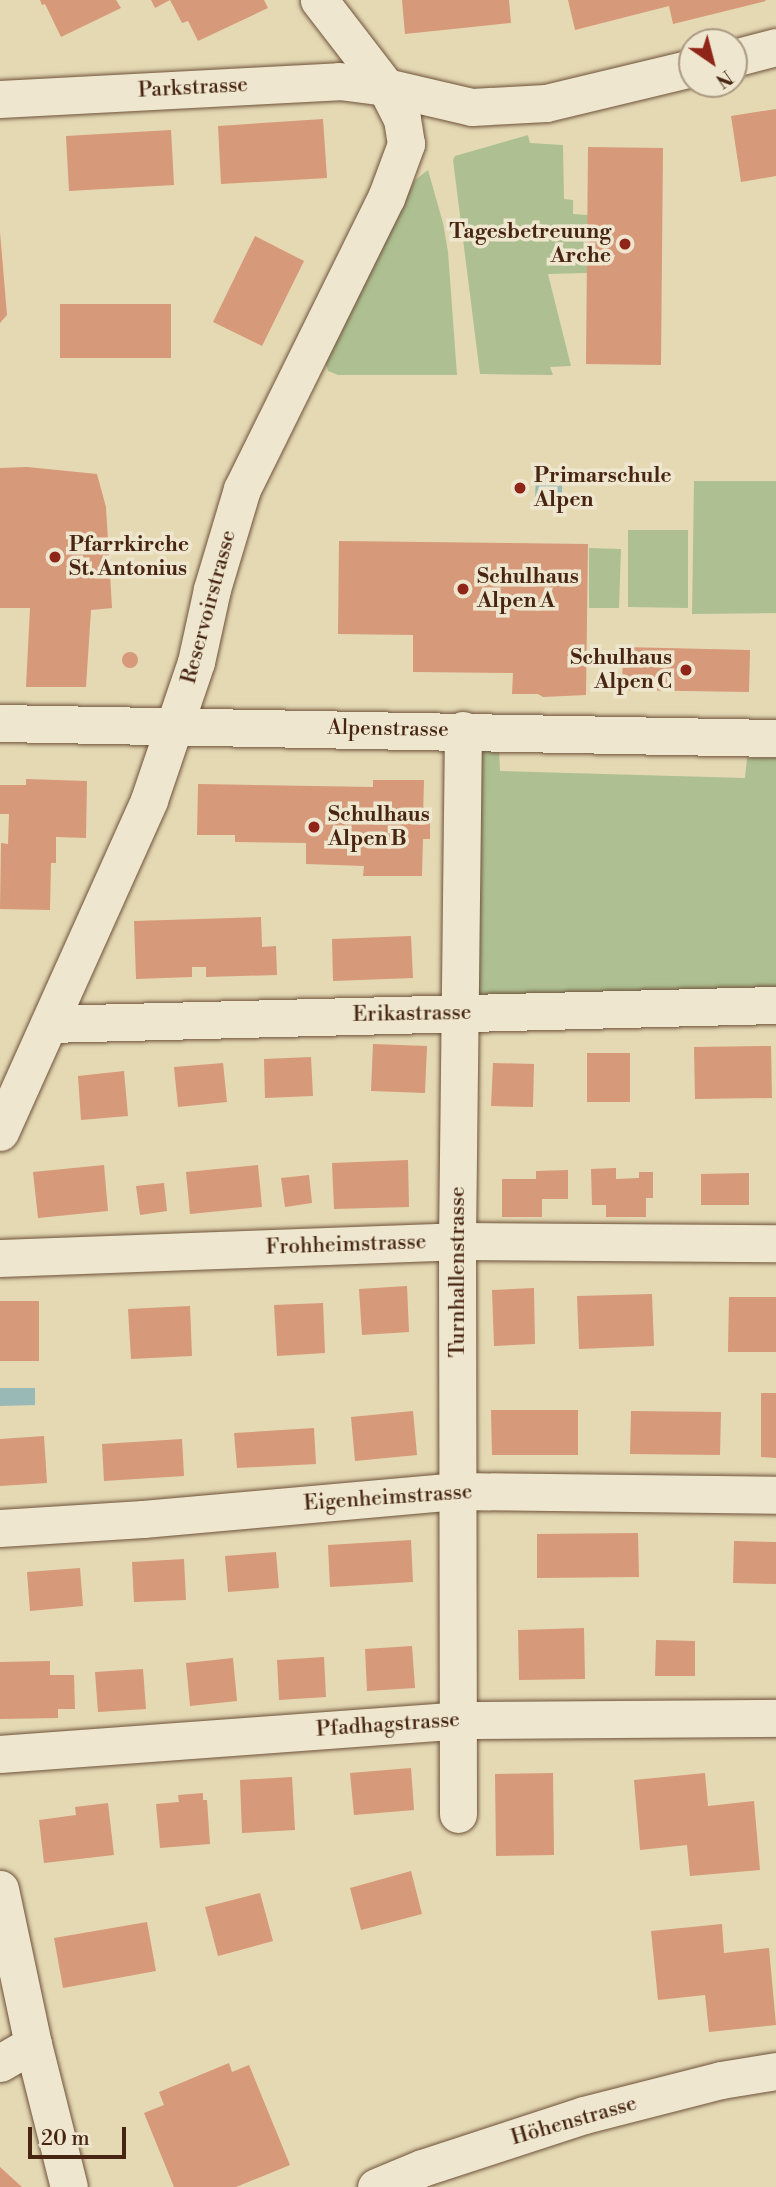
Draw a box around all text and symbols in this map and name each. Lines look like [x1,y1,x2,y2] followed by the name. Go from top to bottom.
[678,28,748,98] north arrow
[711,64,737,93] text: N
[137,73,249,103] street label: Parkstrasse
[450,219,611,269] place label: Tagesbetreuung Arche
[617,236,633,252] marker: Tagesbetreuung Arche
[534,463,672,513] place label: Primarschule Alpen
[512,480,528,496] marker: Primarschule Alpen
[176,528,242,686] street label: Reservoirstrasse
[69,532,189,582] place label: Pfarrkirche St. Antonius
[47,549,63,565] marker: Pfarrkirche St. Antonius
[477,564,579,614] place label: Schulhaus Alpen A
[455,581,471,597] marker: Schulhaus Alpen A
[570,645,672,695] place label: Schulhaus Alpen C
[678,662,694,678] marker: Schulhaus Alpen C
[327,715,449,743] street label: Alpenstrasse
[328,802,430,852] place label: Schulhaus Alpen B
[306,819,322,835] marker: Schulhaus Alpen B
[352,1000,472,1028] street label: Erikastrasse
[445,1186,471,1358] street label: Turnhallenstrasse
[265,1230,427,1260] street label: Frohheimstrasse
[303,1480,473,1516] street label: Eigenheimstrasse
[315,1707,461,1743] street label: Pfadhagstrasse
[508,2091,640,2151] street label: Höhenstrasse
[32,2114,130,2158] scale bar
[41,2126,90,2152] text: 20 m

